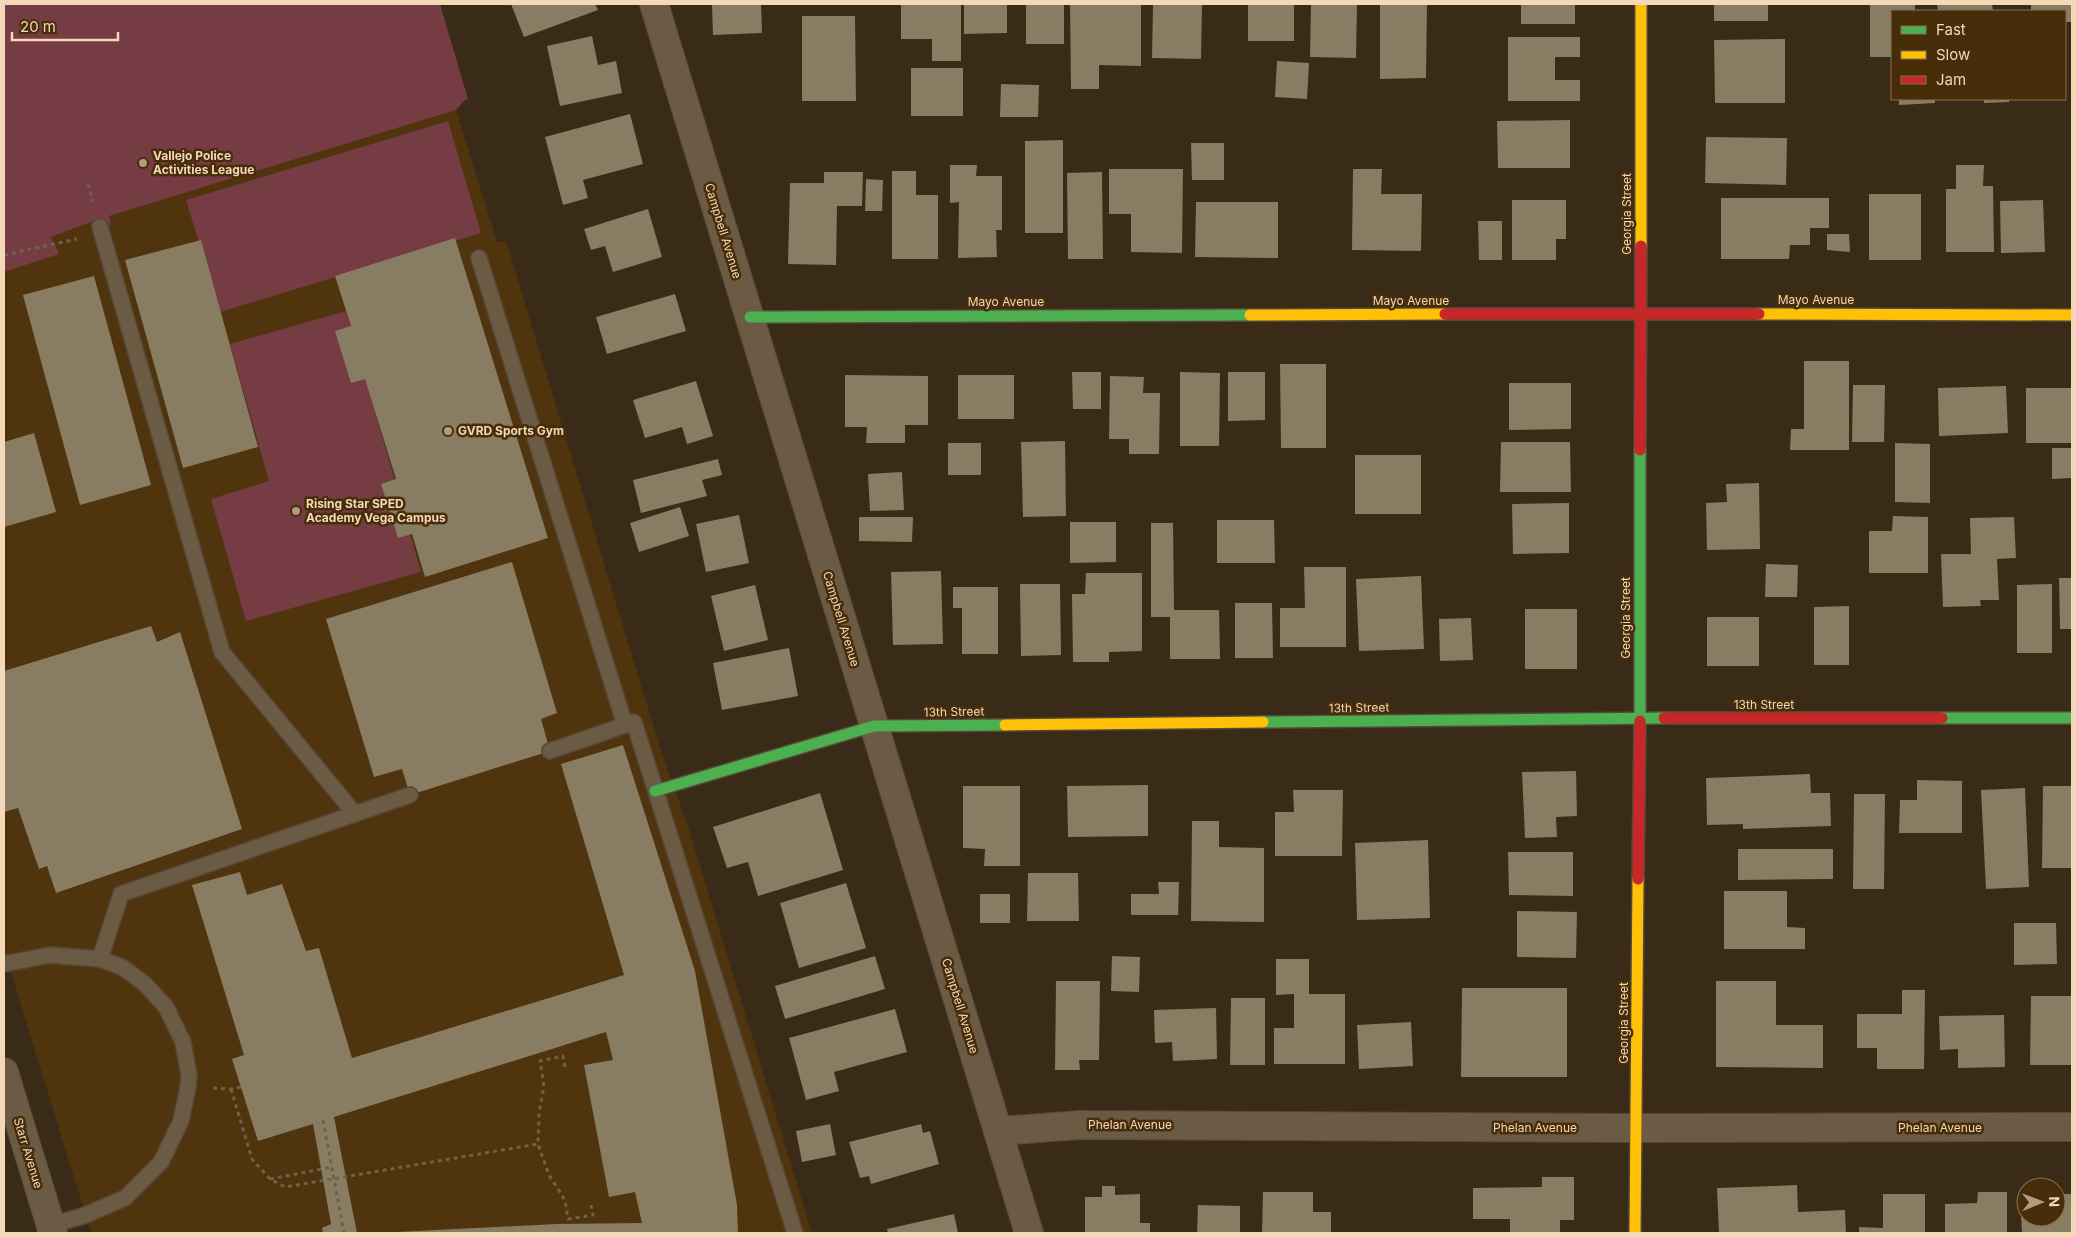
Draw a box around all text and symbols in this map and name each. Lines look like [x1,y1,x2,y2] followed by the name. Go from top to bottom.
[12,10,119,42] scale bar
[1891,10,2066,100] legend
[20,17,56,36] text: 20 m
[1936,20,1966,39] text: Fast
[1936,45,1970,64] text: Slow
[1936,70,1966,89] text: Jam
[153,148,254,177] place label: Vallejo Police Activities League
[137,157,149,169] marker: Vallejo Police Activities League
[1619,173,1634,255] street label: Georgia Street
[702,181,745,280] street label: Campbell Avenue
[1778,292,1854,307] street label: Mayo Avenue
[1373,293,1449,308] street label: Mayo Avenue
[968,294,1044,309] street label: Mayo Avenue
[458,423,564,438] place label: GVRD Sports Gym
[442,425,454,437] marker: GVRD Sports Gym
[306,496,446,525] place label: Rising Star SPED Academy Vega Campus
[290,505,302,517] marker: Rising Star SPED Academy Vega Campus
[820,569,863,668] street label: Campbell Avenue
[1618,577,1633,659] street label: Georgia Street
[1734,697,1794,712] street label: 13th Street
[1329,699,1389,716] street label: 13th Street
[924,703,984,720] street label: 13th Street
[939,956,982,1055] street label: Campbell Avenue
[1616,982,1631,1064] street label: Georgia Street
[11,1116,46,1190] street label: Starr Avenue
[1088,1117,1172,1132] street label: Phelan Avenue
[1493,1120,1577,1135] street label: Phelan Avenue
[1898,1120,1982,1135] street label: Phelan Avenue
[2016,1177,2066,1227] north arrow
[2046,1196,2063,1207] text: N

